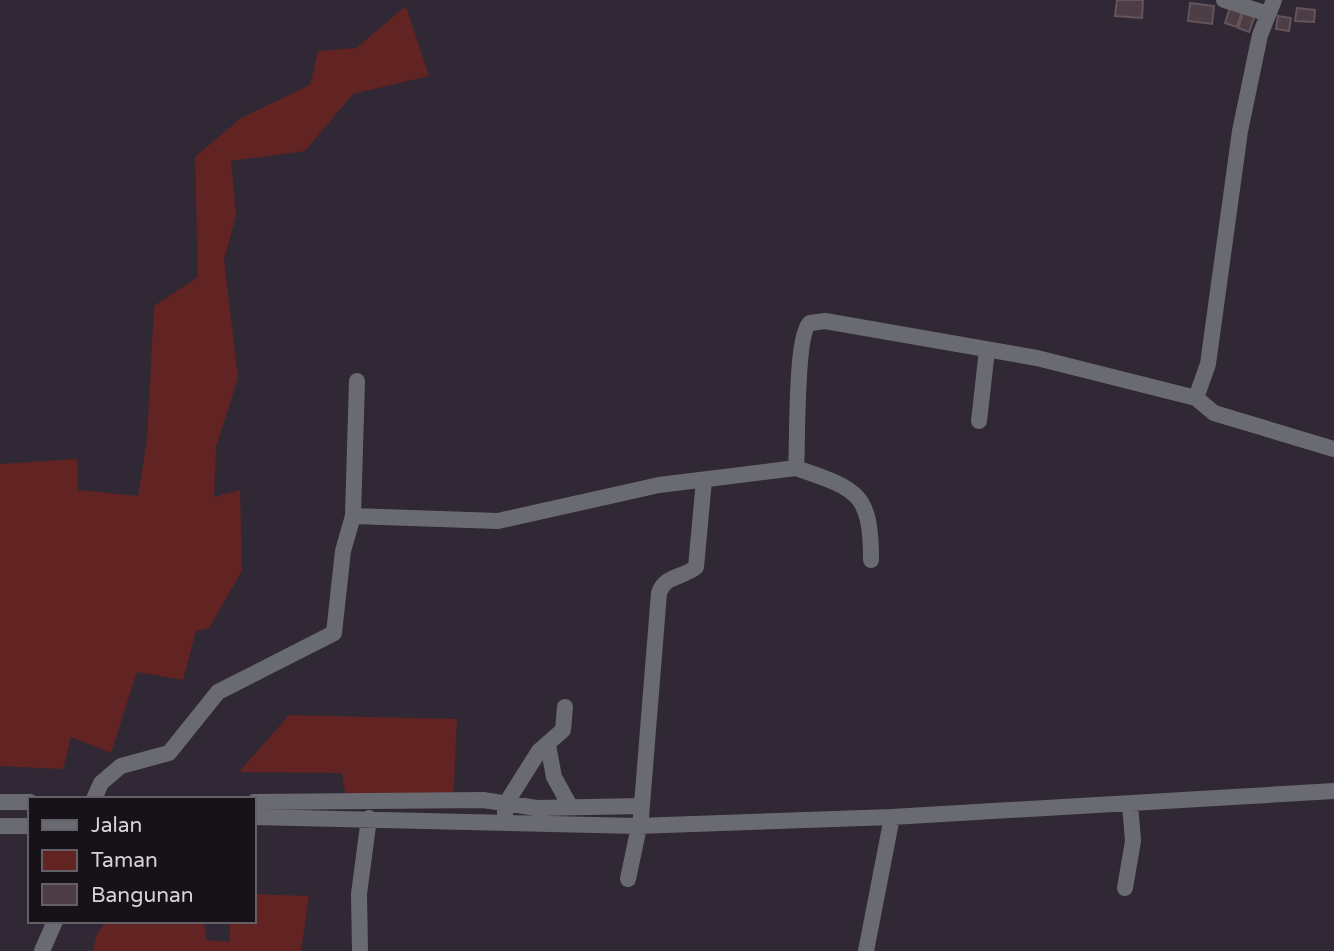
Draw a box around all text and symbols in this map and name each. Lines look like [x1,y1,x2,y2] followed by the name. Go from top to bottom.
[28,797,256,923] legend
[91,813,142,838] text: Jalan
[91,848,158,873] text: Taman
[91,883,194,908] text: Bangunan

